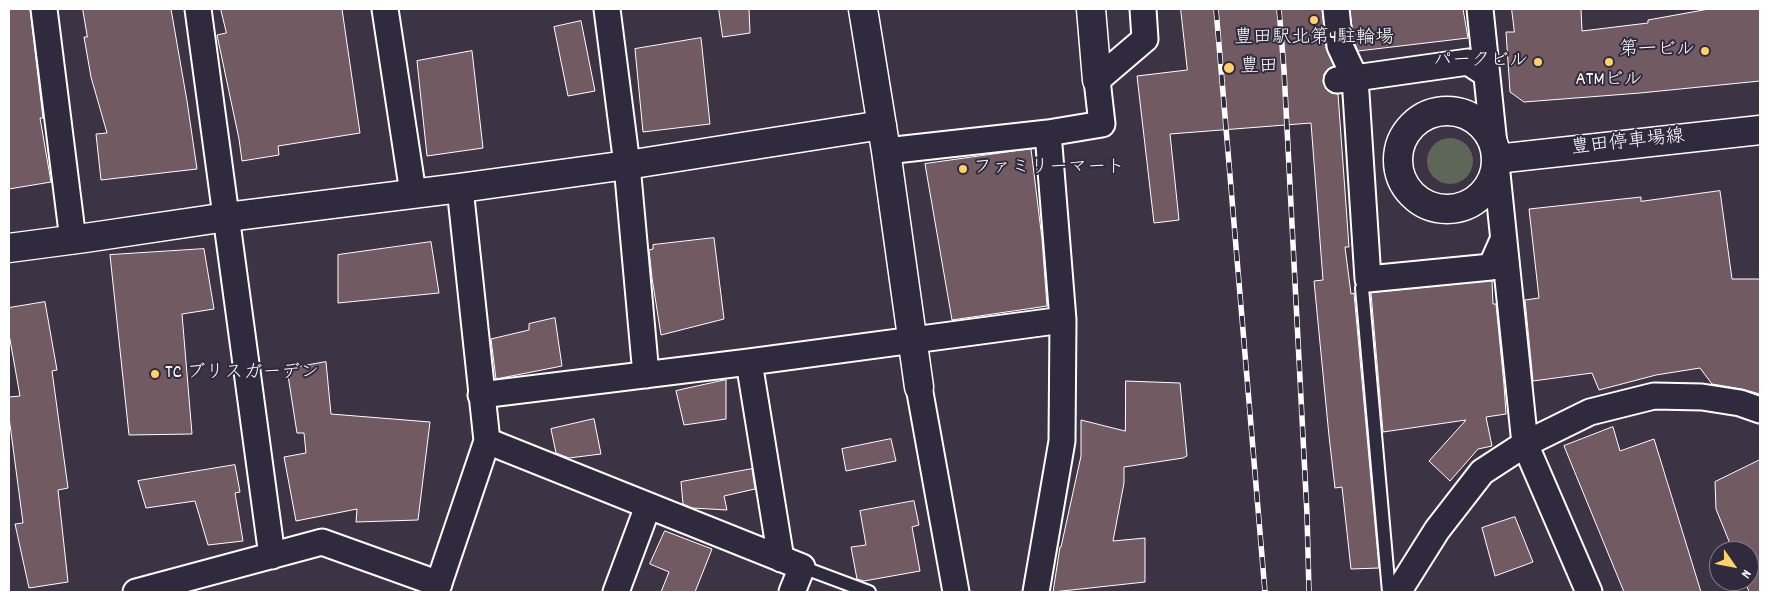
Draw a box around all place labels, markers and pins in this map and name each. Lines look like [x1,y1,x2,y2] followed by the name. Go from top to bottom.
[1308,14,1320,26] marker: 豊田駅北第4駐輪場
[1234,28,1394,50] place label: 豊田駅北第4駐輪場
[1619,40,1695,62] place label: 第一ビル
[1699,45,1711,57] marker: 第一ビル
[1433,51,1528,73] place label: パークビル
[1532,56,1544,68] marker: パークビル
[1603,56,1615,68] marker: ATMビル
[1240,57,1278,79] place label: 豊田
[1222,61,1236,75] marker: 豊田
[1575,70,1643,92] place label: ATMビル
[973,158,1125,180] place label: ファミリーマート
[957,163,969,175] marker: ファミリーマート
[165,363,319,385] place label: TC ブリスガーデン
[149,368,161,380] marker: TC ブリスガーデン

